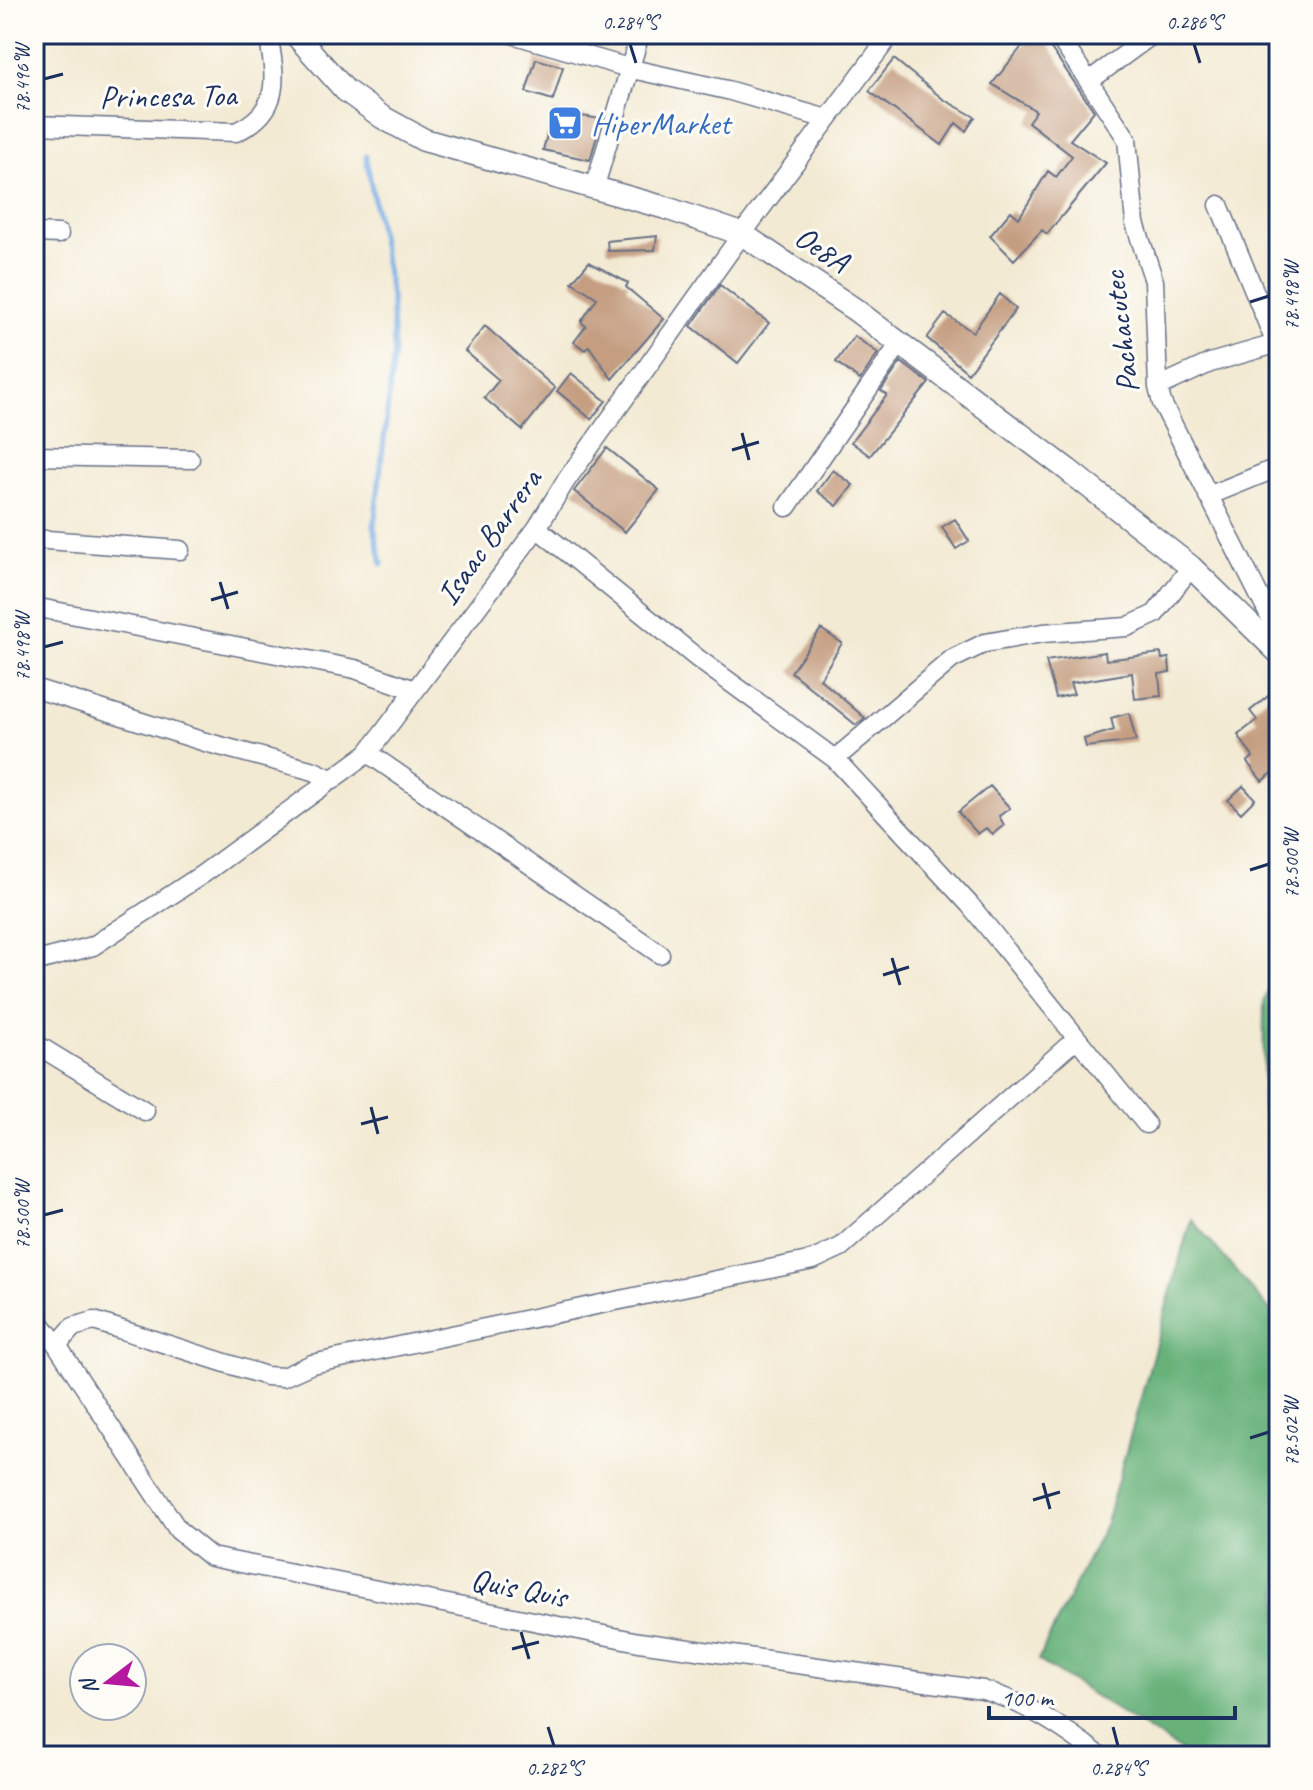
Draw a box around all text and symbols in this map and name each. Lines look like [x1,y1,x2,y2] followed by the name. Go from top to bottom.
[602,10,662,35] text: 0.284°S
[1166,10,1226,35] text: 0.286°S
[10,41,35,114] text: 78.496°W
[99,74,239,118] street label: Princesa Toa
[591,103,733,144] place label: HiperMarket
[546,104,584,142] supermarket icon: HiperMarket
[787,216,859,283] street label: Oe8A
[1279,258,1304,331] text: 78.498°W
[1093,267,1149,395] street label: Pachacutec
[427,459,552,613] street label: Isaac Barrera
[10,609,35,682] text: 78.498°W
[1279,826,1304,899] text: 78.500°W
[10,1177,35,1250] text: 78.500°W
[1279,1394,1304,1467] text: 78.502°W
[467,1559,573,1618] street label: Quis Quis
[68,1642,148,1722] north arrow
[989,1670,1235,1720] scale bar
[73,1674,105,1698] text: N
[1001,1683,1055,1713] text: 100 m
[526,1756,586,1781] text: 0.282°S
[1090,1756,1150,1781] text: 0.284°S

